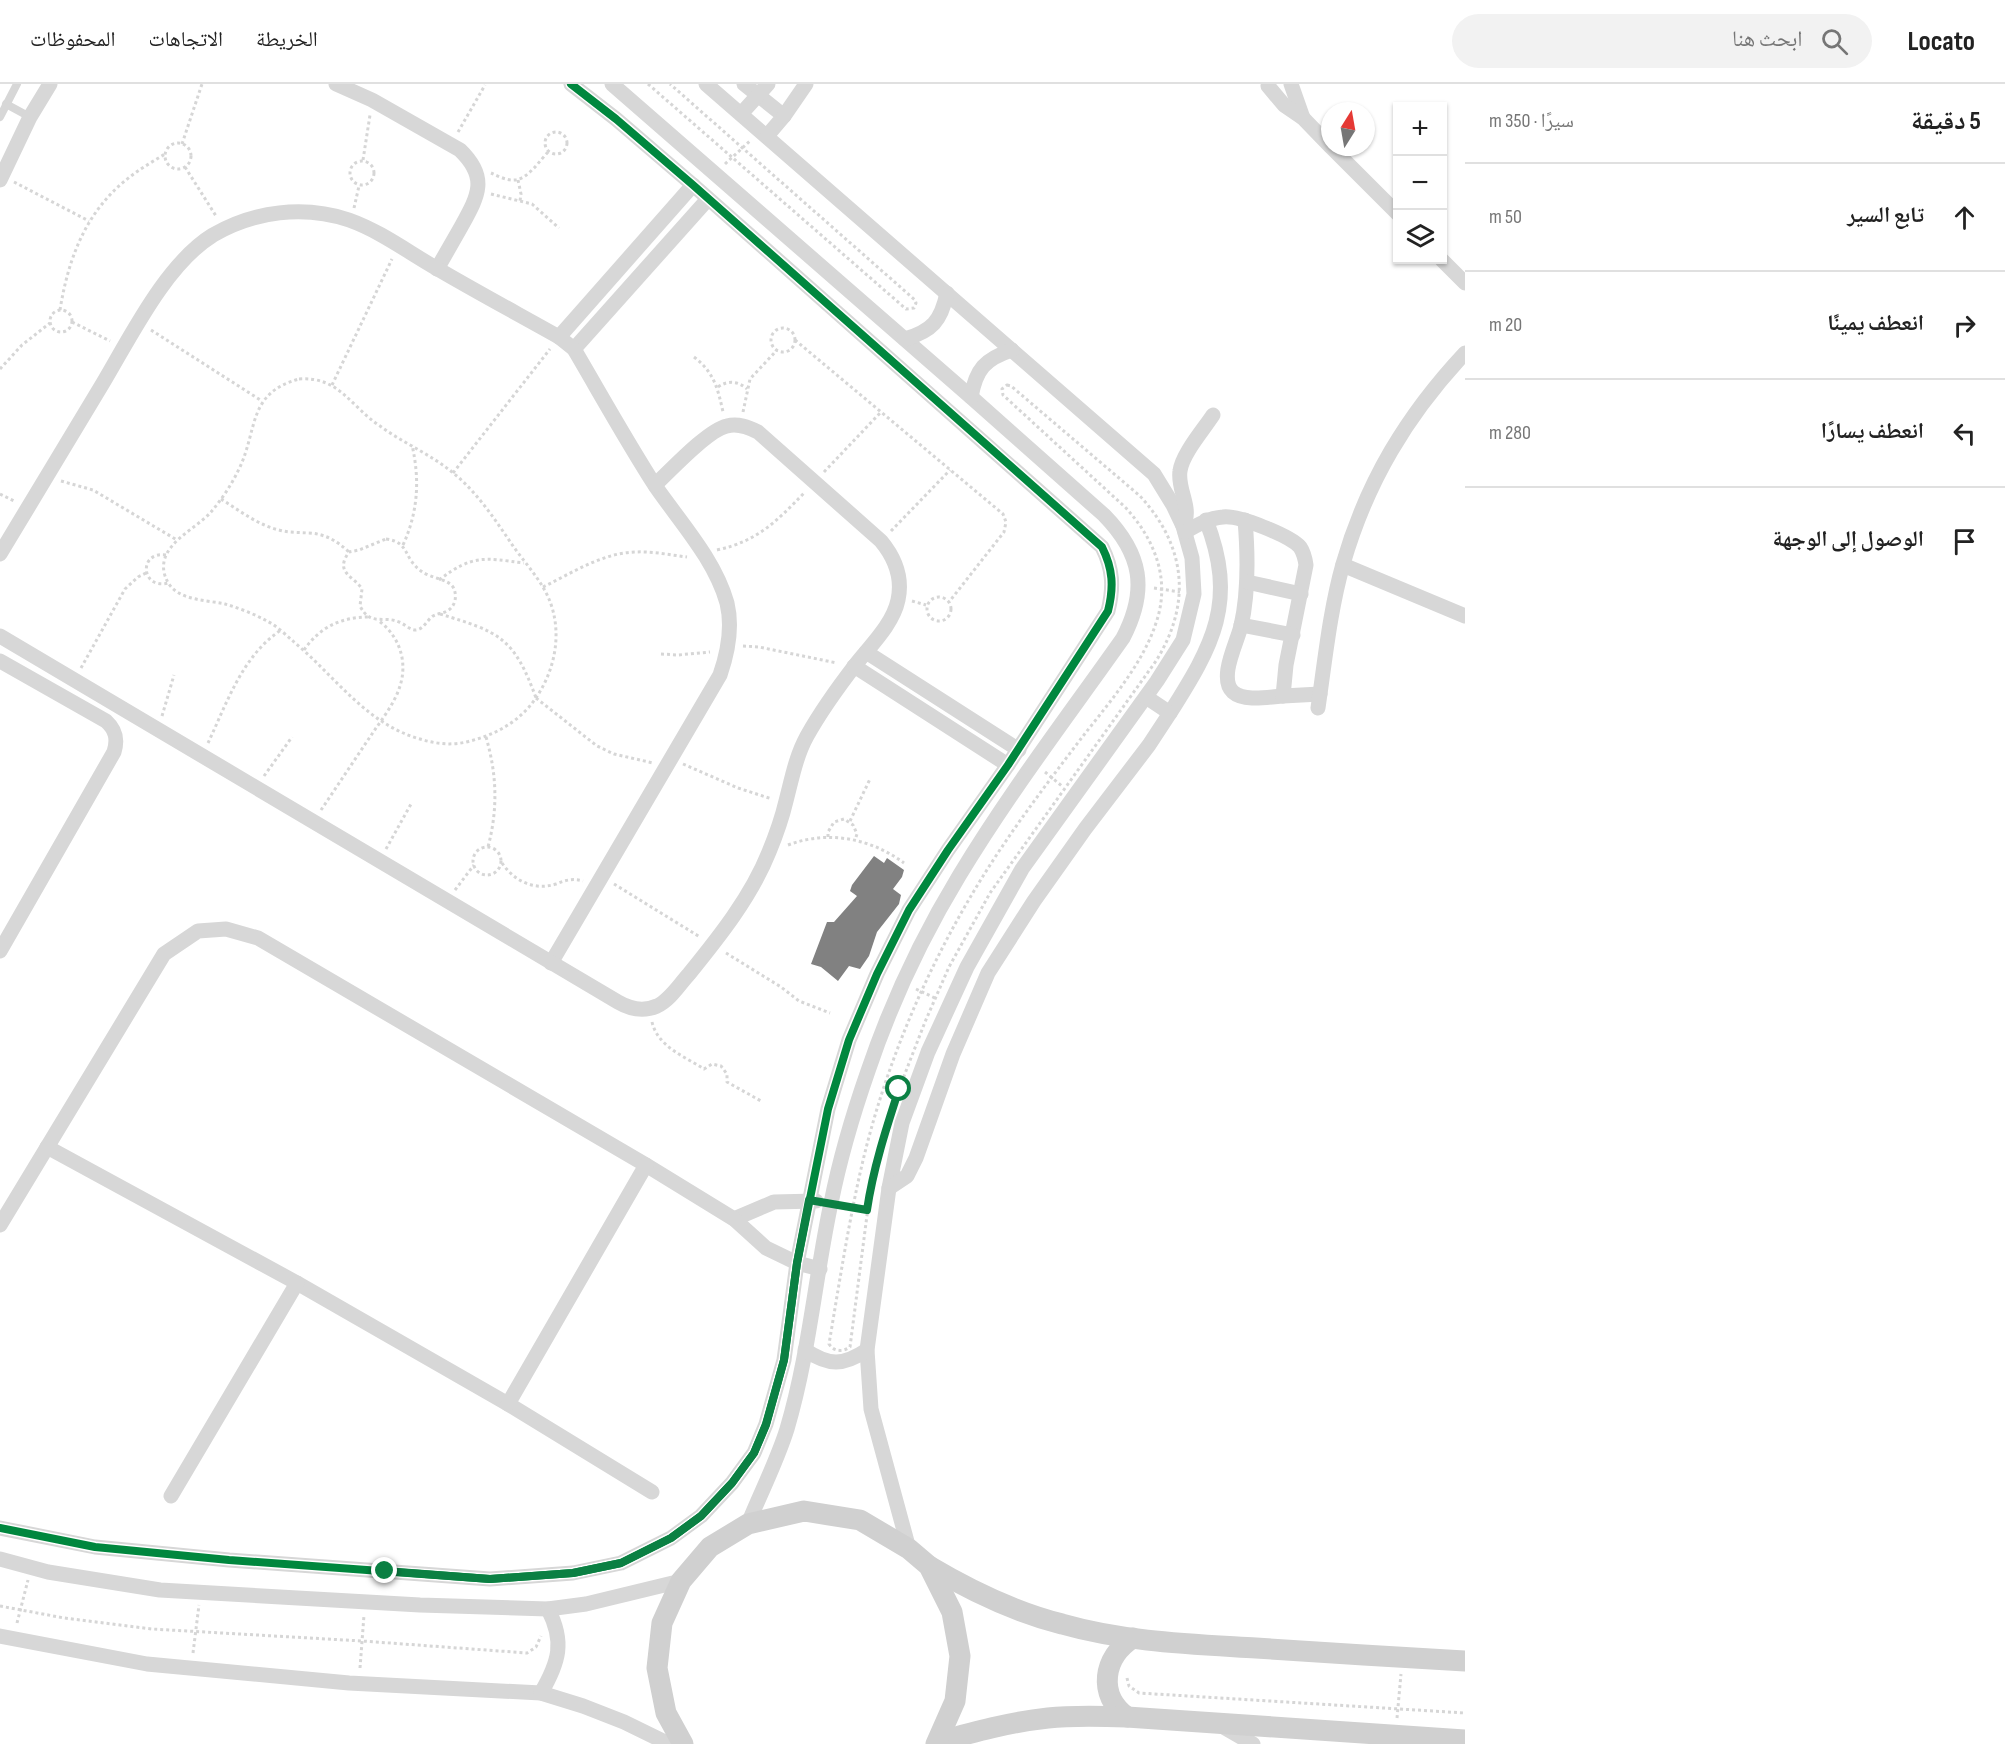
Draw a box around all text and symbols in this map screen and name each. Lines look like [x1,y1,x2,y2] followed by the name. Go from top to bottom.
[1452,14,1872,68] search box
[1818,25,1851,58] icon: search
[1908,25,1975,58] text: Locato
[1732,26,1803,53] text: ابحث هنا
[30,27,115,52] text: المحفوظات
[148,27,223,52] text: الاتجاهات
[256,27,318,52] text: الخريطة
[1321,102,1375,156] north arrow
[1393,102,1447,264] map controls
[1393,102,1447,156] button: +
[1911,106,1981,137] text: 5 دقيقة
[1489,109,1574,133] text: سيرًا · 350 m
[1393,156,1447,210] button: −
[1948,201,1981,234] icon: ahead
[1847,202,1924,229] text: تابع السير
[1489,205,1522,229] text: 50 m
[1393,210,1447,264] button: layers
[1948,309,1981,342] icon: right
[1827,310,1924,337] text: انعطف يمينًا
[1489,313,1522,337] text: 20 m
[1948,417,1981,450] icon: left
[1821,418,1924,445] text: انعطف يسارًا
[1489,421,1531,445] text: 280 m
[1948,525,1981,558] icon: arrive
[1772,526,1924,553] text: الوصول إلى الوجهة
[885,1075,911,1101] route start
[371,1557,397,1583] route end

